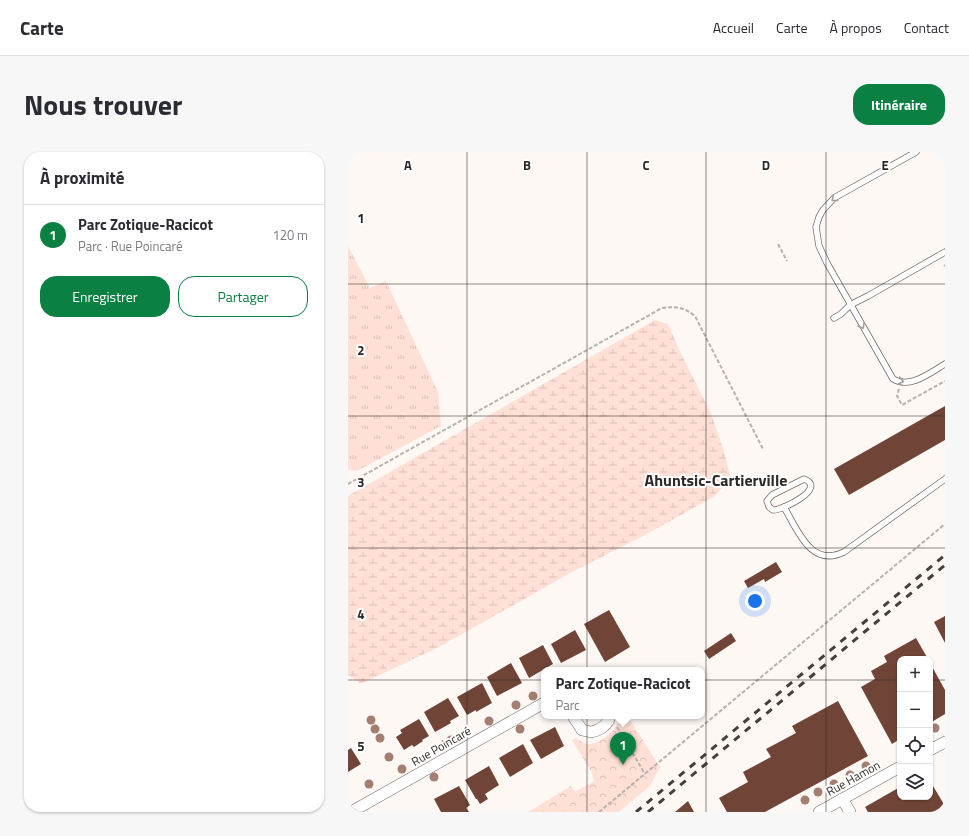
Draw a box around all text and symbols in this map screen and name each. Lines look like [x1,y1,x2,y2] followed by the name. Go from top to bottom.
[20,13,64,42] text: Carte
[713,17,754,38] text: Accueil
[776,17,808,38] text: Carte
[830,17,882,38] text: À propos
[904,17,949,38] text: Contact
[24,83,182,126] text: Nous trouver
[853,84,945,125] button: Itinéraire
[404,155,412,175] text: A
[523,155,531,175] text: B
[642,155,650,175] text: C
[762,155,770,175] text: D
[881,155,889,175] text: E
[40,165,124,191] text: À proximité
[831,194,839,201] one-way arrow
[357,208,365,228] text: 1
[78,213,213,236] text: Parc Zotique-Racicot
[49,225,57,245] text: 1
[272,225,308,245] text: 120 m
[78,236,183,256] text: Parc · Rue Poincaré
[40,276,170,317] button: Enregistrer
[178,276,308,317] button: Partager
[857,322,864,329] one-way arrow
[357,340,365,360] text: 2
[898,376,904,384] one-way arrow
[645,468,787,492] district label: Ahuntsic-Cartierville
[357,472,365,492] text: 3
[745,591,765,611] your location
[357,604,365,624] text: 4
[897,656,933,800] map controls
[897,656,933,692] button: +
[541,667,705,719] popup
[556,672,690,695] text: Parc Zotique-Racicot
[897,692,933,728] button: −
[556,695,580,715] text: Parc
[408,721,474,771] street label: Rue Poincaré
[897,728,933,764] button: locate
[610,732,636,765] pin: 1
[357,736,365,756] text: 5
[822,755,884,801] street label: Rue Hamon
[897,764,933,800] button: layers

